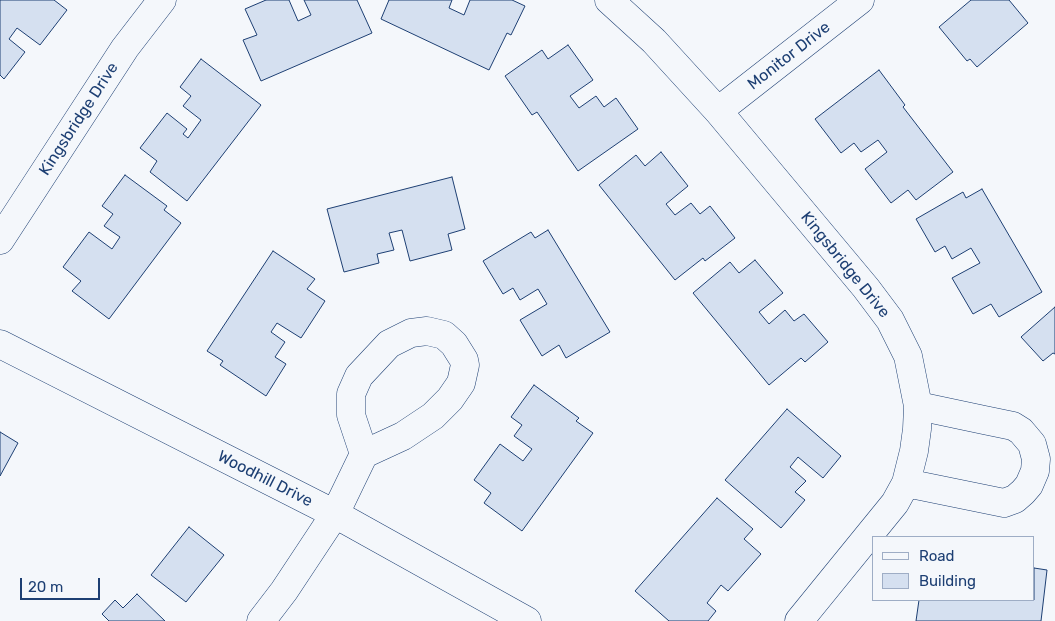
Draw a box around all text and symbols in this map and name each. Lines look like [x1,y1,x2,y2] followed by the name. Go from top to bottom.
[744,18,834,94] street label: Monitor Drive
[35,59,123,179] street label: Kingsbridge Drive
[796,208,894,322] street label: Kingsbridge Drive
[214,447,316,511] street label: Woodhill Drive
[872,536,1035,601] legend
[919,547,955,565] text: Road
[22,568,102,600] scale bar
[919,572,976,590] text: Building
[28,578,63,596] text: 20 m

